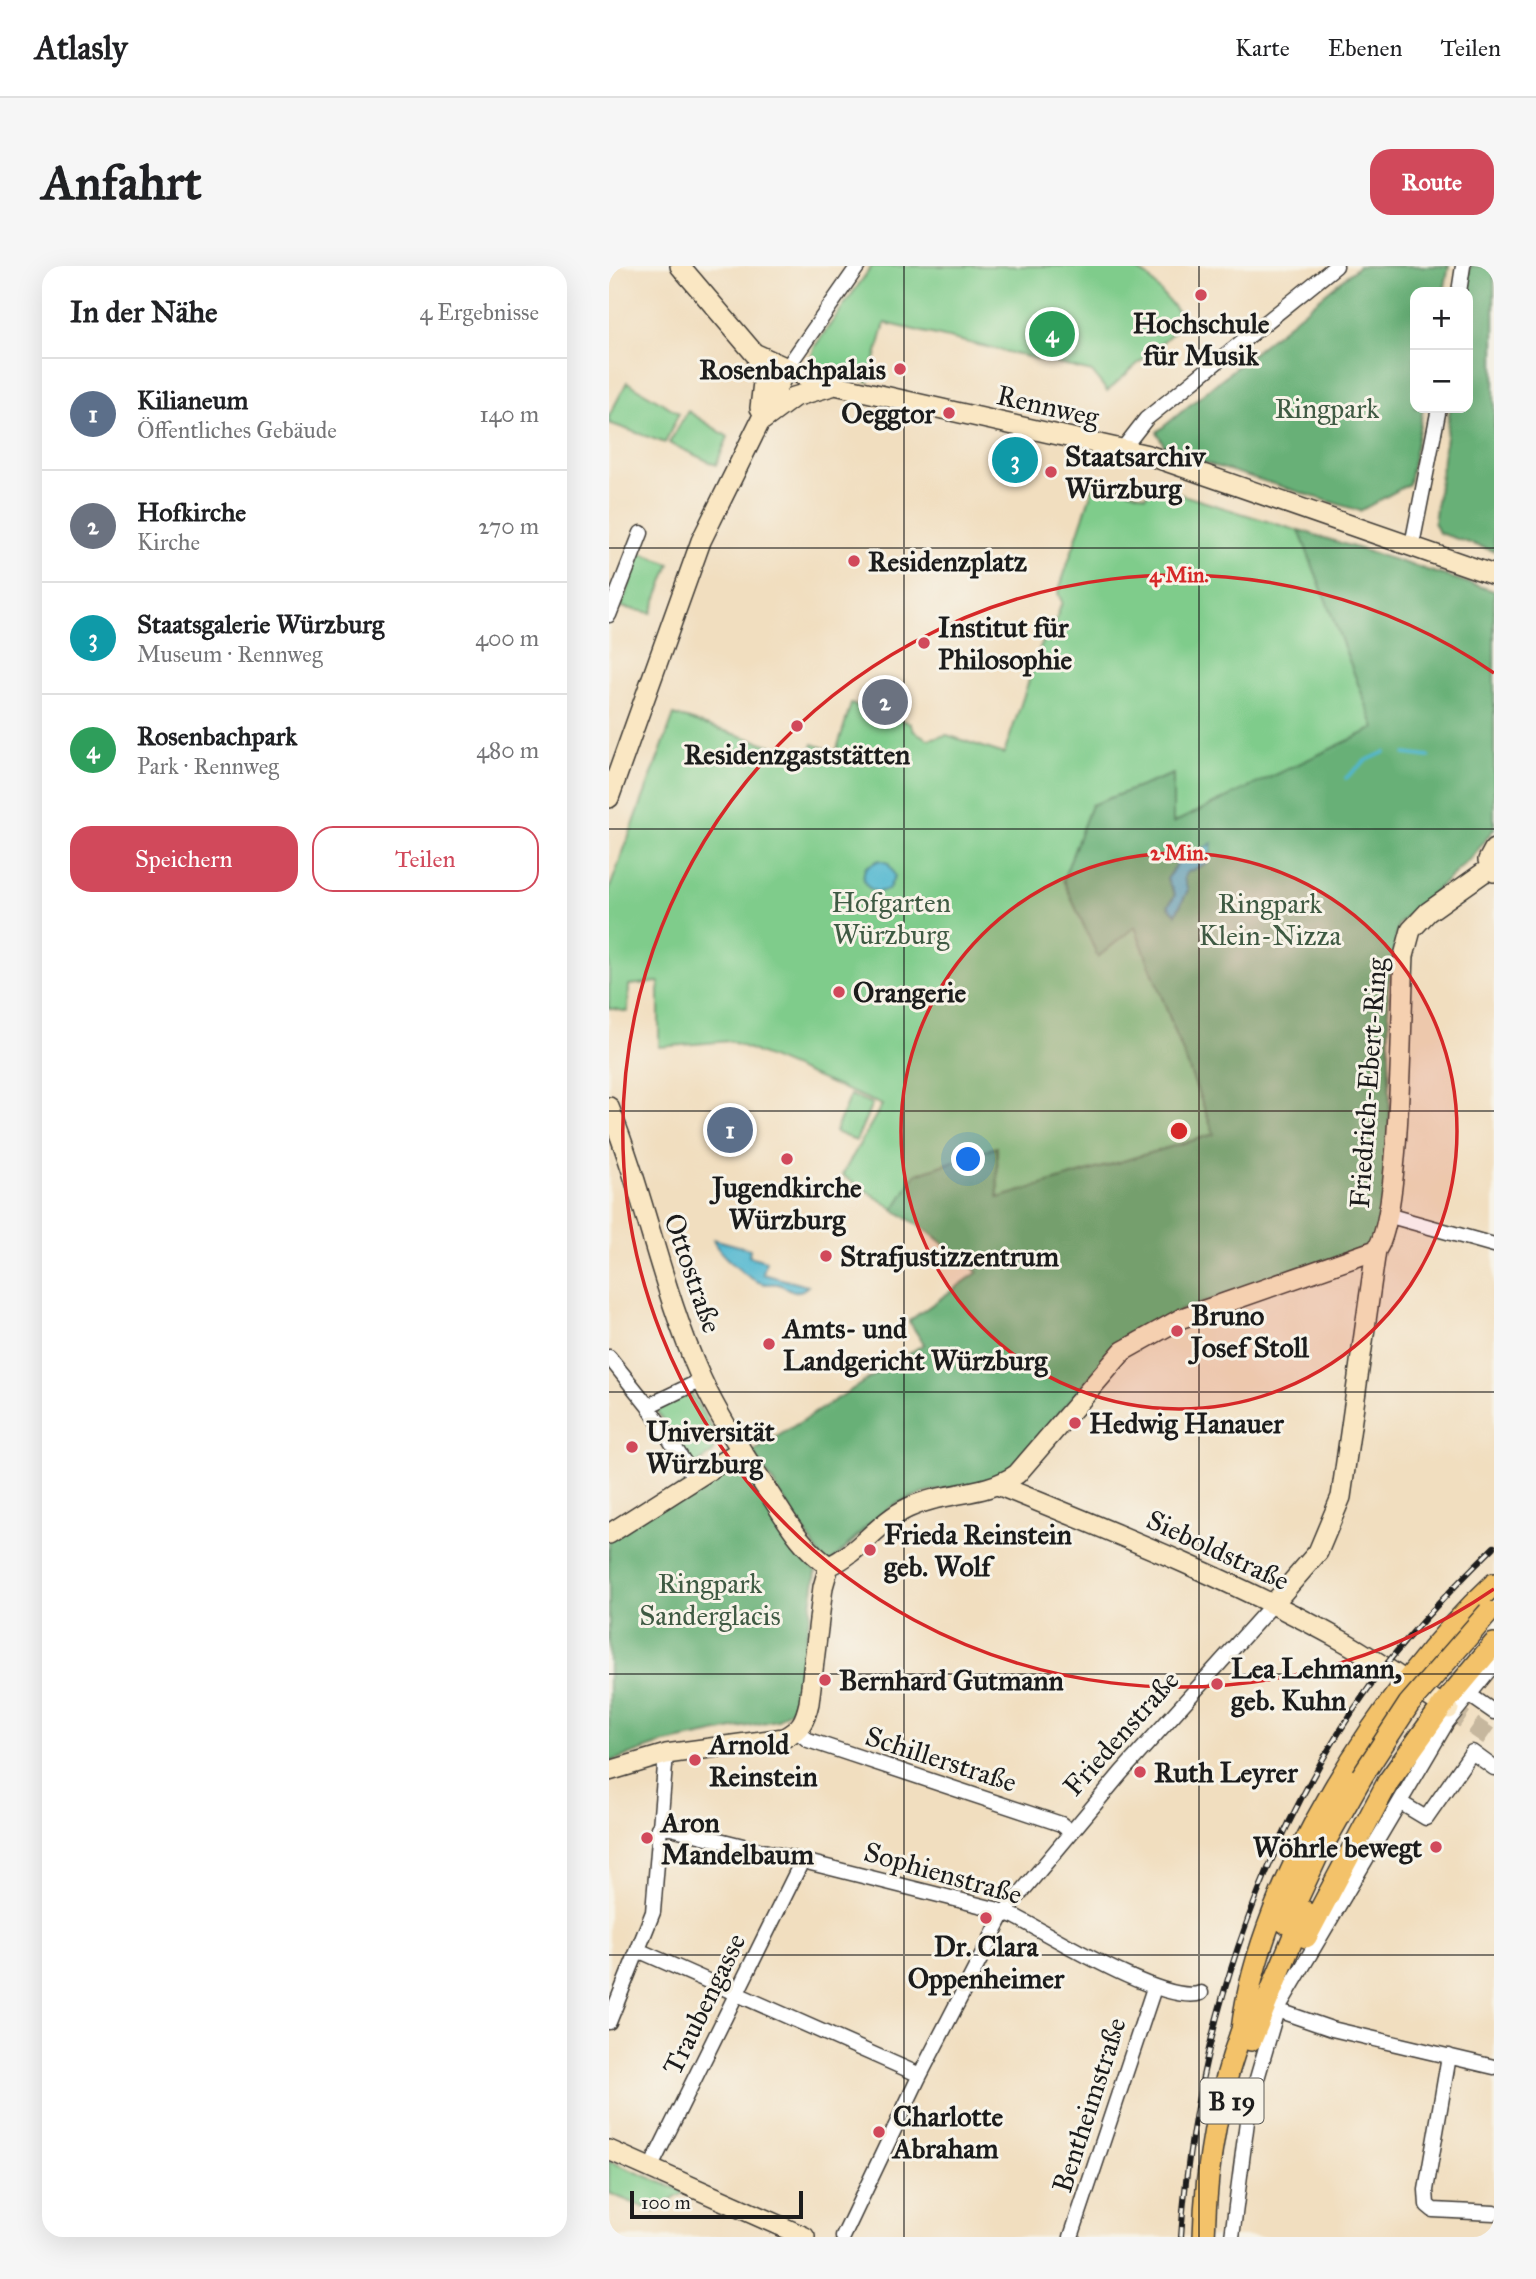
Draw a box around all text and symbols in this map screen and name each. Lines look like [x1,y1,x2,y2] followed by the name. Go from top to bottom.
[35,28,127,68] text: Atlasly
[1235,33,1290,63] text: Karte
[1328,33,1403,63] text: Ebenen
[1441,33,1501,63] text: Teilen
[1370,149,1494,215] button: Route
[42,153,202,212] text: Anfahrt
[1193,287,1209,303] marker: Hochschule für Musik
[1410,287,1473,413] map controls
[1410,287,1473,350] button: +
[70,294,218,330] text: In der Nähe
[420,298,539,326] text: 4 Ergebnisse
[1132,306,1270,373] place label: Hochschule für Musik
[1029,308,1075,360] pin: 4
[1410,350,1473,413] button: −
[699,352,886,387] place label: Rosenbachpalais
[892,361,908,377] marker: Rosenbachpalais
[993,377,1104,435] street label: Rennweg
[137,384,248,416] text: Kilianeum
[1275,391,1379,426] park label: Ringpark
[841,396,935,431] place label: Oeggtor
[88,400,98,428] text: 1
[479,400,539,428] text: 140 m
[941,405,957,421] marker: Oeggtor
[137,416,337,444] text: Öffentliches Gebäude
[992,434,1038,486] pin: 3
[1065,439,1207,506] place label: Staatsarchiv Würzburg
[1043,464,1059,480] marker: Staatsarchiv Würzburg
[137,496,246,528] text: Hofkirche
[87,512,99,540] text: 2
[478,512,539,540] text: 270 m
[137,528,200,556] text: Kirche
[868,544,1027,579] place label: Residenzplatz
[846,553,862,569] marker: Residenzplatz
[1149,562,1209,588] text: 4 Min.
[137,608,384,640] text: Staatsgalerie Würzburg
[938,610,1073,677] place label: Institut für Philosophie
[88,624,98,652] text: 3
[475,624,539,652] text: 400 m
[916,635,932,651] marker: Institut für Philosophie
[137,640,323,668] text: Museum · Rennweg
[862,676,908,728] pin: 2
[789,718,805,734] marker: Residenzgaststätten
[137,720,297,752] text: Rosenbachpark
[87,736,99,764] text: 4
[476,736,539,764] text: 480 m
[684,737,910,772] place label: Residenzgaststätten
[137,752,279,780] text: Park · Rennweg
[70,826,298,892] button: Speichern
[312,826,539,892] button: Teilen
[1150,840,1208,866] text: 2 Min.
[831,885,951,952] park label: Hofgarten Würzburg
[1199,886,1341,953] park label: Ringpark Klein-Nizza
[1342,956,1394,1210] street label: Friedrich-Ebert-Ring
[853,975,967,1010] place label: Orangerie
[831,984,847,1000] marker: Orangerie
[707,1104,753,1156] pin: 1
[1167,1119,1191,1143] centre of rings
[951,1142,985,1176] your location
[779,1151,795,1167] marker: Jugendkirche Würzburg
[708,1170,862,1237] place label: Jugendkirche Würzburg
[656,1209,730,1337] street label: Ottostraße
[840,1239,1059,1274] place label: Strafjustizzentrum
[818,1248,834,1264] marker: Strafjustizzentrum
[1187,1298,1309,1365] place label: Bruno Josef Stoll
[781,1311,1048,1378] place label: Amts- und Landgericht Würzburg
[1169,1323,1185,1339] marker: Bruno Josef Stoll
[761,1336,777,1352] marker: Amts- und Landgericht Würzburg
[1089,1406,1284,1441] place label: Hedwig Hanauer
[646,1414,775,1481] place label: Universität Würzburg
[1067,1415,1083,1431] marker: Hedwig Hanauer
[624,1439,640,1455] marker: Universität Würzburg
[1141,1502,1295,1598] street label: Sieboldstraße
[884,1517,1072,1584] place label: Frieda Reinstein geb. Wolf
[862,1542,878,1558] marker: Frieda Reinstein geb. Wolf
[639,1566,781,1633] park label: Ringpark Sanderglacis
[1231,1651,1402,1718] place label: Lea Lehmann, geb. Kuhn
[839,1663,1064,1698] place label: Bernhard Gutmann
[1056,1663,1186,1803] street label: Friedenstraße
[817,1672,833,1688] marker: Bernhard Gutmann
[1209,1676,1225,1692] marker: Lea Lehmann, geb. Kuhn
[861,1718,1021,1800] street label: Schillerstraße
[707,1727,818,1794] place label: Arnold Reinstein
[687,1752,703,1768] marker: Arnold Reinstein
[1154,1755,1298,1790] place label: Ruth Leyrer
[1132,1764,1148,1780] marker: Ruth Leyrer
[659,1805,814,1872] place label: Aron Mandelbaum
[639,1830,655,1846] marker: Aron Mandelbaum
[1253,1830,1422,1865] place label: Wöhrle bewegt
[860,1834,1026,1912] street label: Sophienstraße
[1428,1839,1444,1855] marker: Wöhrle bewegt
[978,1910,994,1926] marker: Dr. Clara Oppenheimer
[655,1928,753,2080] street label: Traubengasse
[908,1929,1065,1996] place label: Dr. Clara Oppenheimer
[1044,2013,1134,2197] street label: Bentheimstraße
[1201,2078,1263,2124] road number: B 19
[891,2099,1003,2166] place label: Charlotte Abraham
[871,2124,887,2140] marker: Charlotte Abraham
[630,2188,803,2220] scale bar
[641,2191,691,2214] text: 100 m

